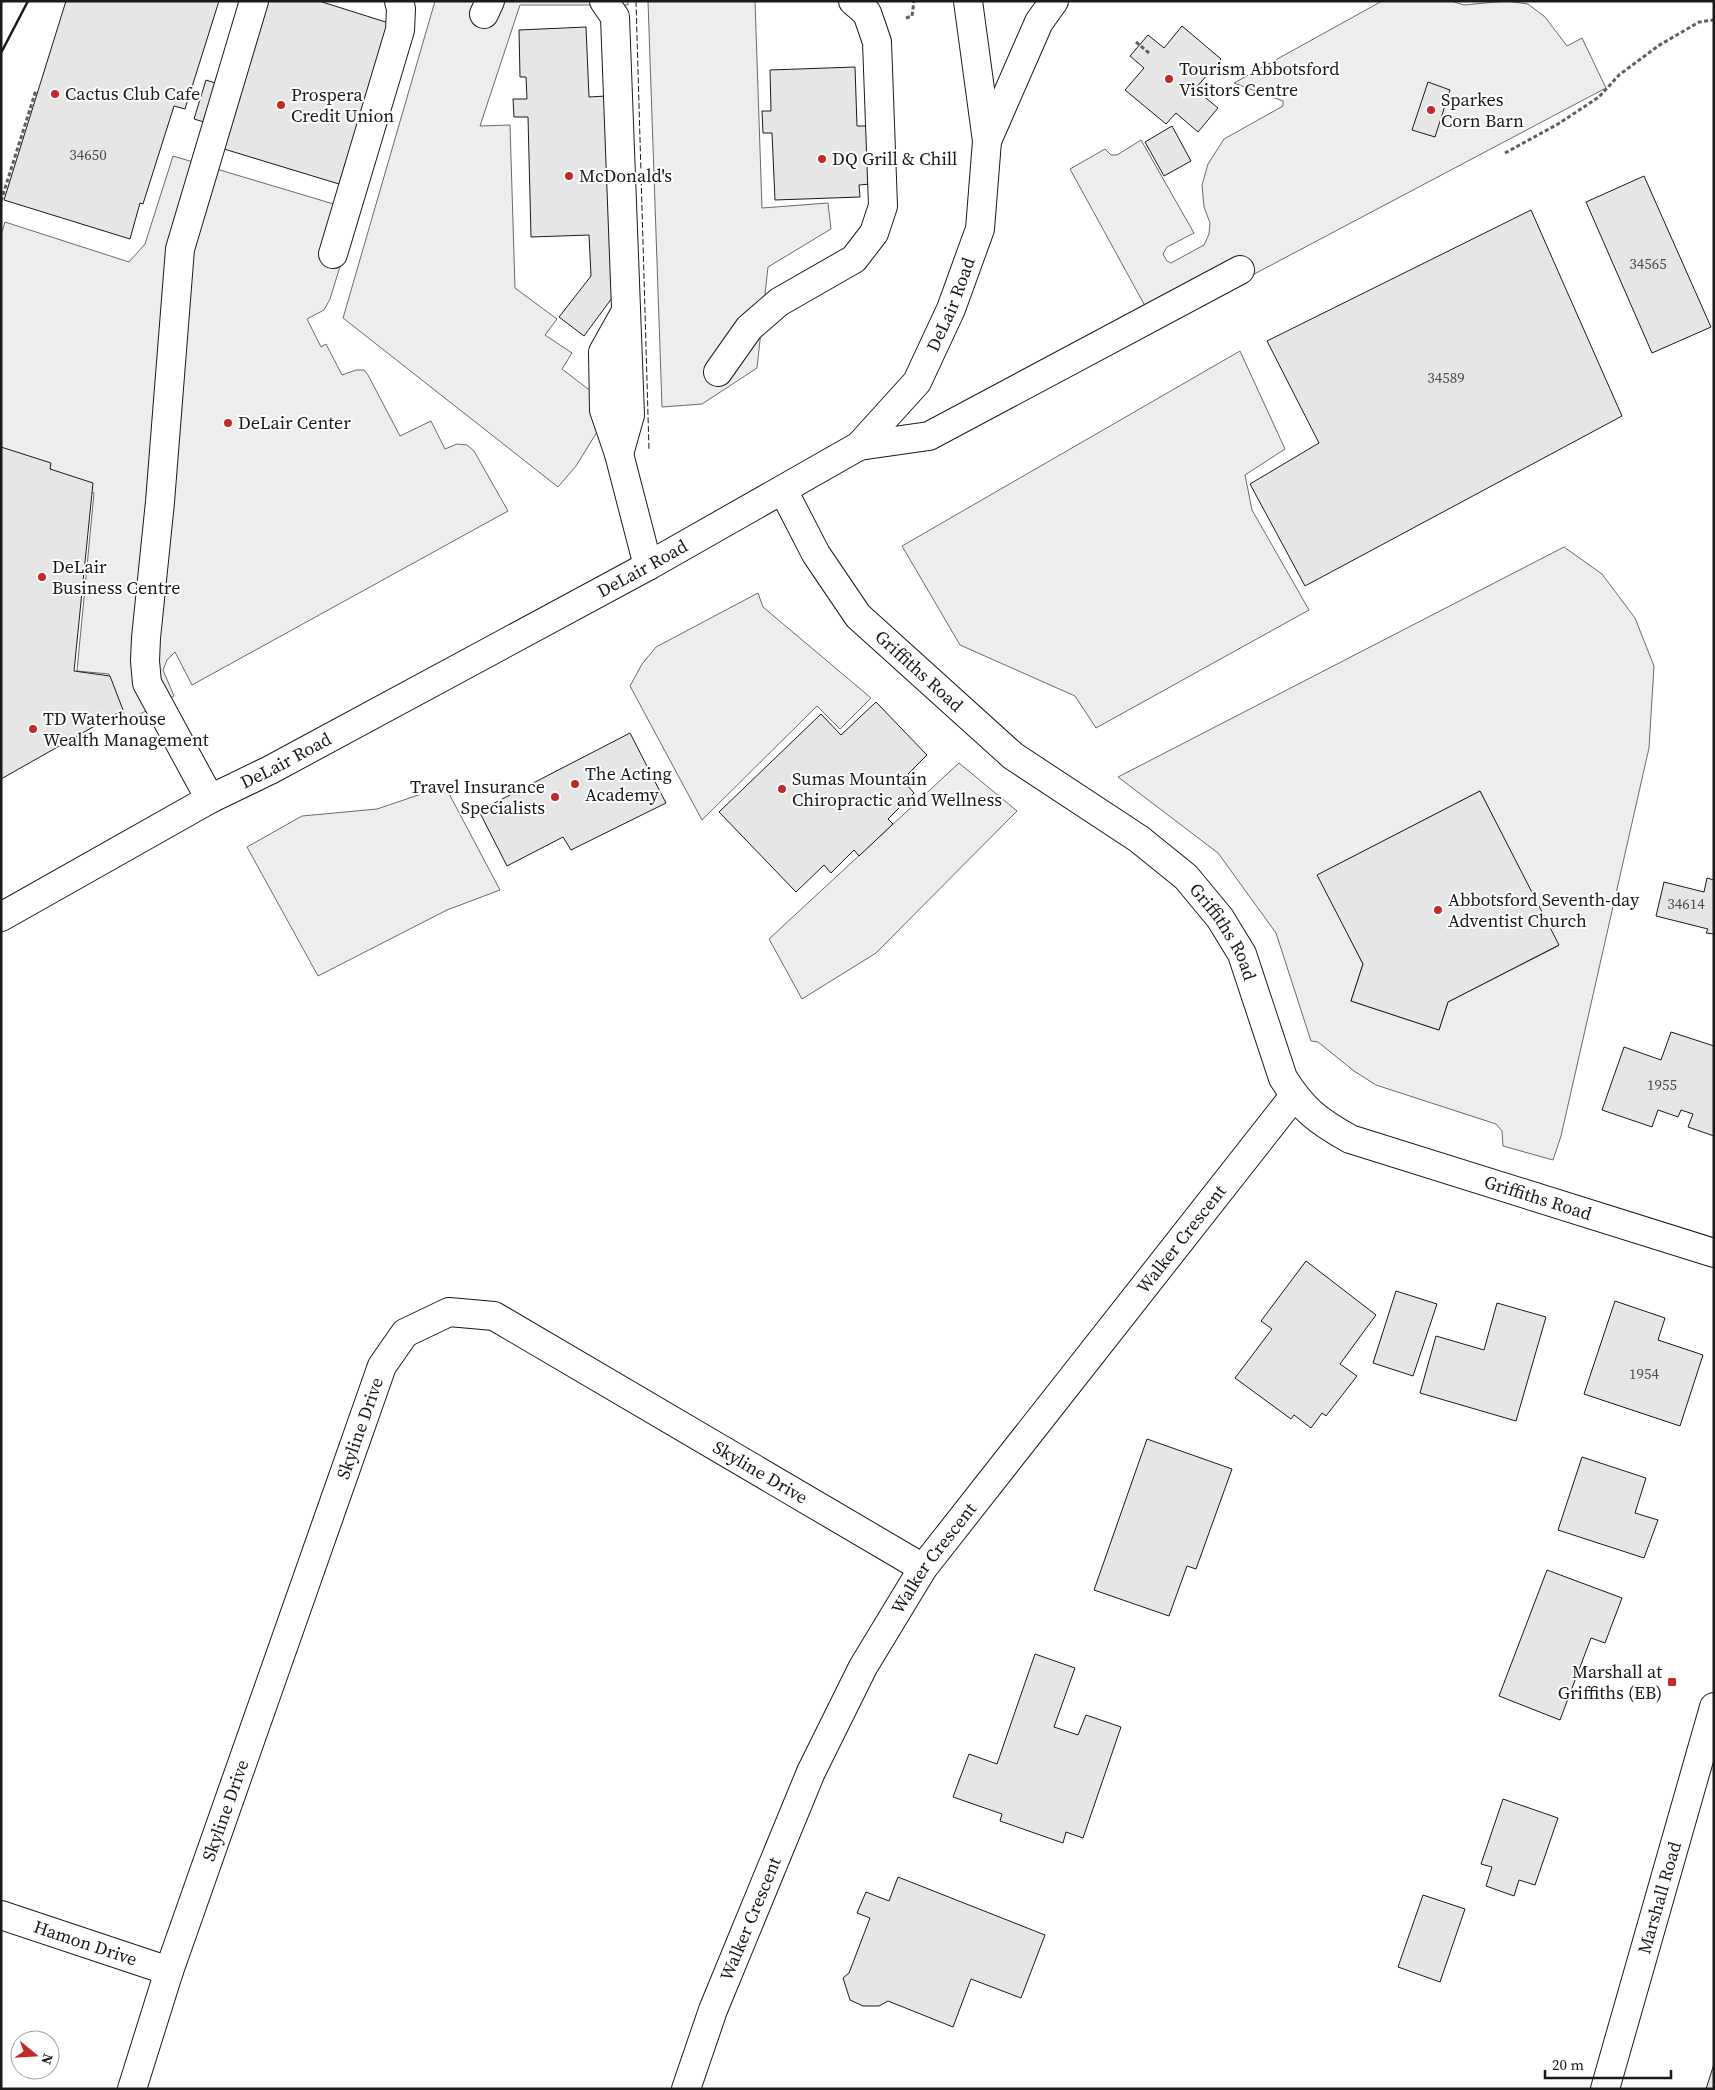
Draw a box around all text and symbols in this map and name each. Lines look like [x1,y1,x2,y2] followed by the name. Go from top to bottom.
[1179,56,1339,102] place label: Tourism Abbotsford Visitors Centre
[1163,73,1175,85] marker: Tourism Abbotsford Visitors Centre
[65,81,200,106] place label: Cactus Club Cafe
[291,82,394,128] place label: Prospera Credit Union
[1441,87,1524,133] place label: Sparkes Corn Barn
[49,88,61,100] marker: Cactus Club Cafe
[275,99,287,111] marker: Prospera Credit Union
[1425,104,1437,116] marker: Sparkes Corn Barn
[69,144,107,165] house number: 34650
[832,146,957,171] place label: DQ Grill & Chill
[816,153,828,165] marker: DQ Grill & Chill
[579,163,672,188] place label: McDonald's
[563,170,575,182] marker: McDonald's
[1629,253,1667,274] house number: 34565
[920,254,981,355] street label: DeLair Road
[1427,367,1465,388] house number: 34589
[238,410,351,435] place label: DeLair Center
[222,417,234,429] marker: DeLair Center
[593,533,692,603] street label: DeLair Road
[52,554,180,600] place label: DeLair Business Centre
[36,571,48,583] marker: DeLair Business Centre
[870,624,969,717] street label: Griffiths Road
[43,706,209,752] place label: TD Waterhouse Wealth Management
[27,723,39,735] marker: TD Waterhouse Wealth Management
[236,726,336,795] street label: DeLair Road
[585,761,672,807] place label: The Acting Academy
[792,766,1002,812] place label: Sumas Mountain Chiropractic and Wellness
[410,774,545,820] place label: Travel Insurance Specialists
[569,778,581,790] marker: The Acting Academy
[776,783,788,795] marker: Sumas Mountain Chiropractic and Wellness
[549,791,561,803] marker: Travel Insurance Specialists
[1184,877,1263,983] street label: Griffiths Road
[1448,887,1640,933] place label: Abbotsford Seventh-day Adventist Church
[1667,893,1705,914] house number: 34614
[1432,904,1444,916] marker: Abbotsford Seventh-day Adventist Church
[1647,1074,1677,1095] house number: 1955
[1481,1169,1595,1226] street label: Griffiths Road
[1131,1179,1232,1298] street label: Walker Crescent
[1629,1363,1659,1384] house number: 1954
[330,1374,389,1482] street label: Skyline Drive
[708,1434,813,1510] street label: Skyline Drive
[885,1497,982,1618] street label: Walker Crescent
[1558,1659,1662,1705] place label: Marshall at Griffiths (EB)
[1666,1676,1678,1688] marker: Marshall at Griffiths (EB)
[196,1756,255,1864] street label: Skyline Drive
[1631,1838,1687,1957] street label: Marshall Road
[713,1853,787,1984] street label: Walker Crescent
[31,1914,141,1972] street label: Hamon Drive
[10,2030,60,2080] north arrow
[1545,2048,1671,2080] scale bar
[36,2051,58,2067] text: N
[1552,2054,1584,2075] text: 20 m

